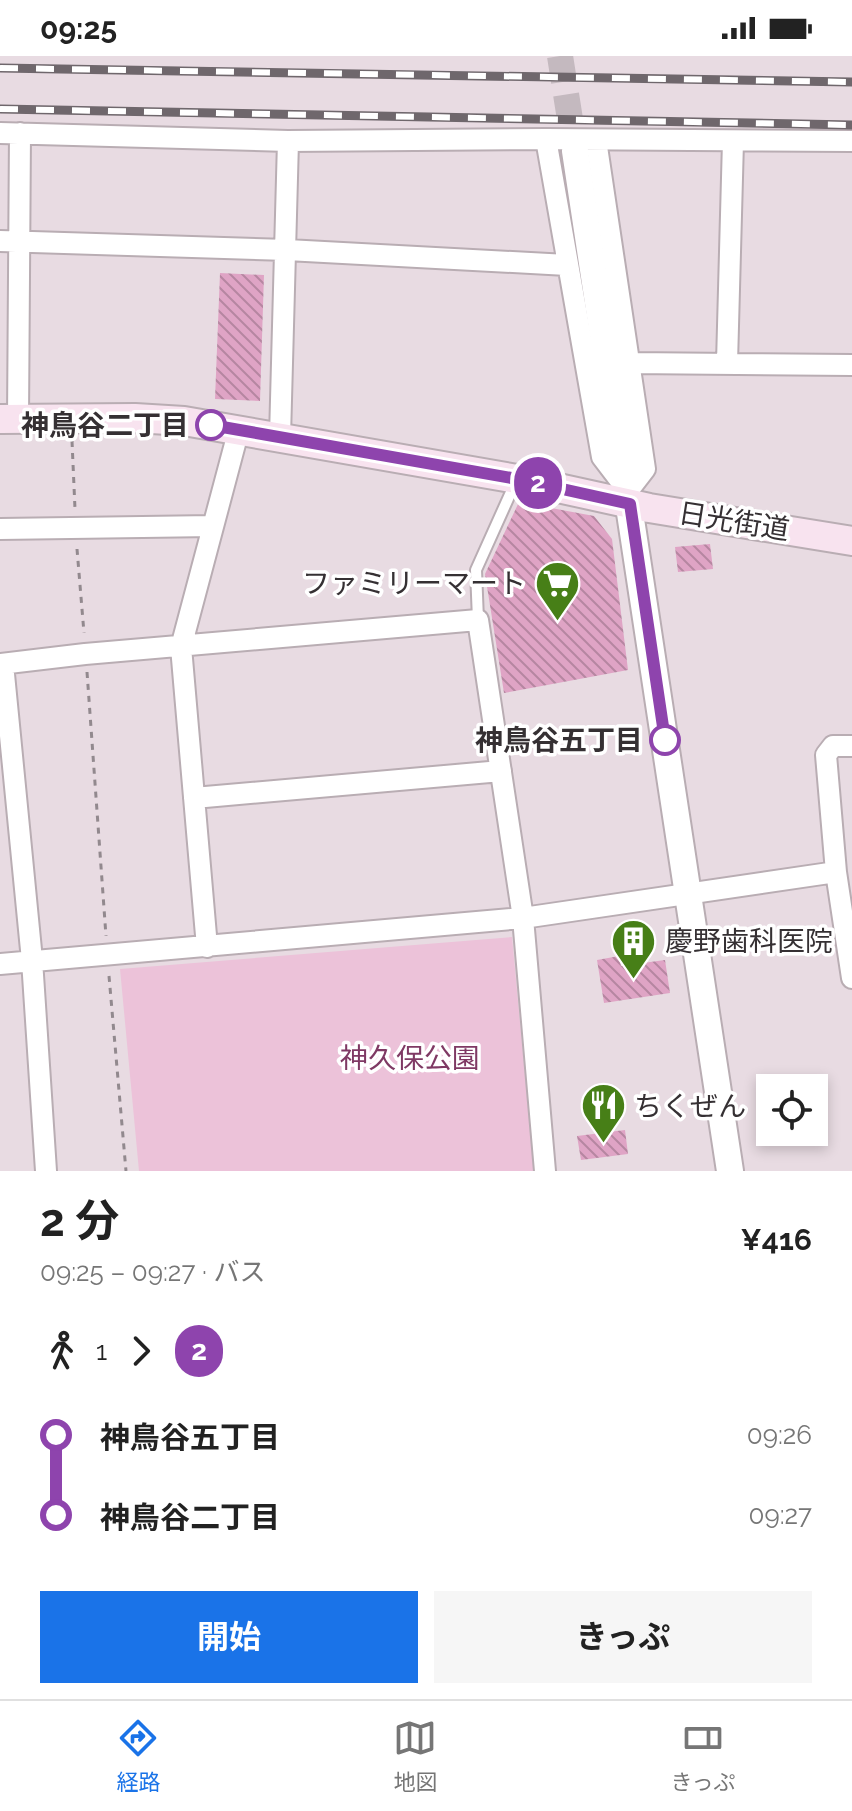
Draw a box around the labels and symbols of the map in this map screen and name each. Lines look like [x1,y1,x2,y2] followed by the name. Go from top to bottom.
[21,409,189,442] place label: 神鳥谷二丁目
[196,410,226,440] marker: 神鳥谷二丁目
[512,457,564,509] line badge: 2
[676,496,792,547] street label: 日光街道
[533,559,581,622] supermarket icon: ファミリーマート
[302,567,526,600] place label: ファミリーマート
[475,724,643,757] place label: 神鳥谷五丁目
[650,725,680,755] marker: 神鳥谷五丁目
[610,917,658,980] building icon: 慶野歯科医院
[665,925,833,958] place label: 慶野歯科医院
[340,1042,480,1075] park label: 神久保公園
[579,1082,627,1145] restaurant icon: ちくぜん
[634,1090,746,1123] place label: ちくぜん

